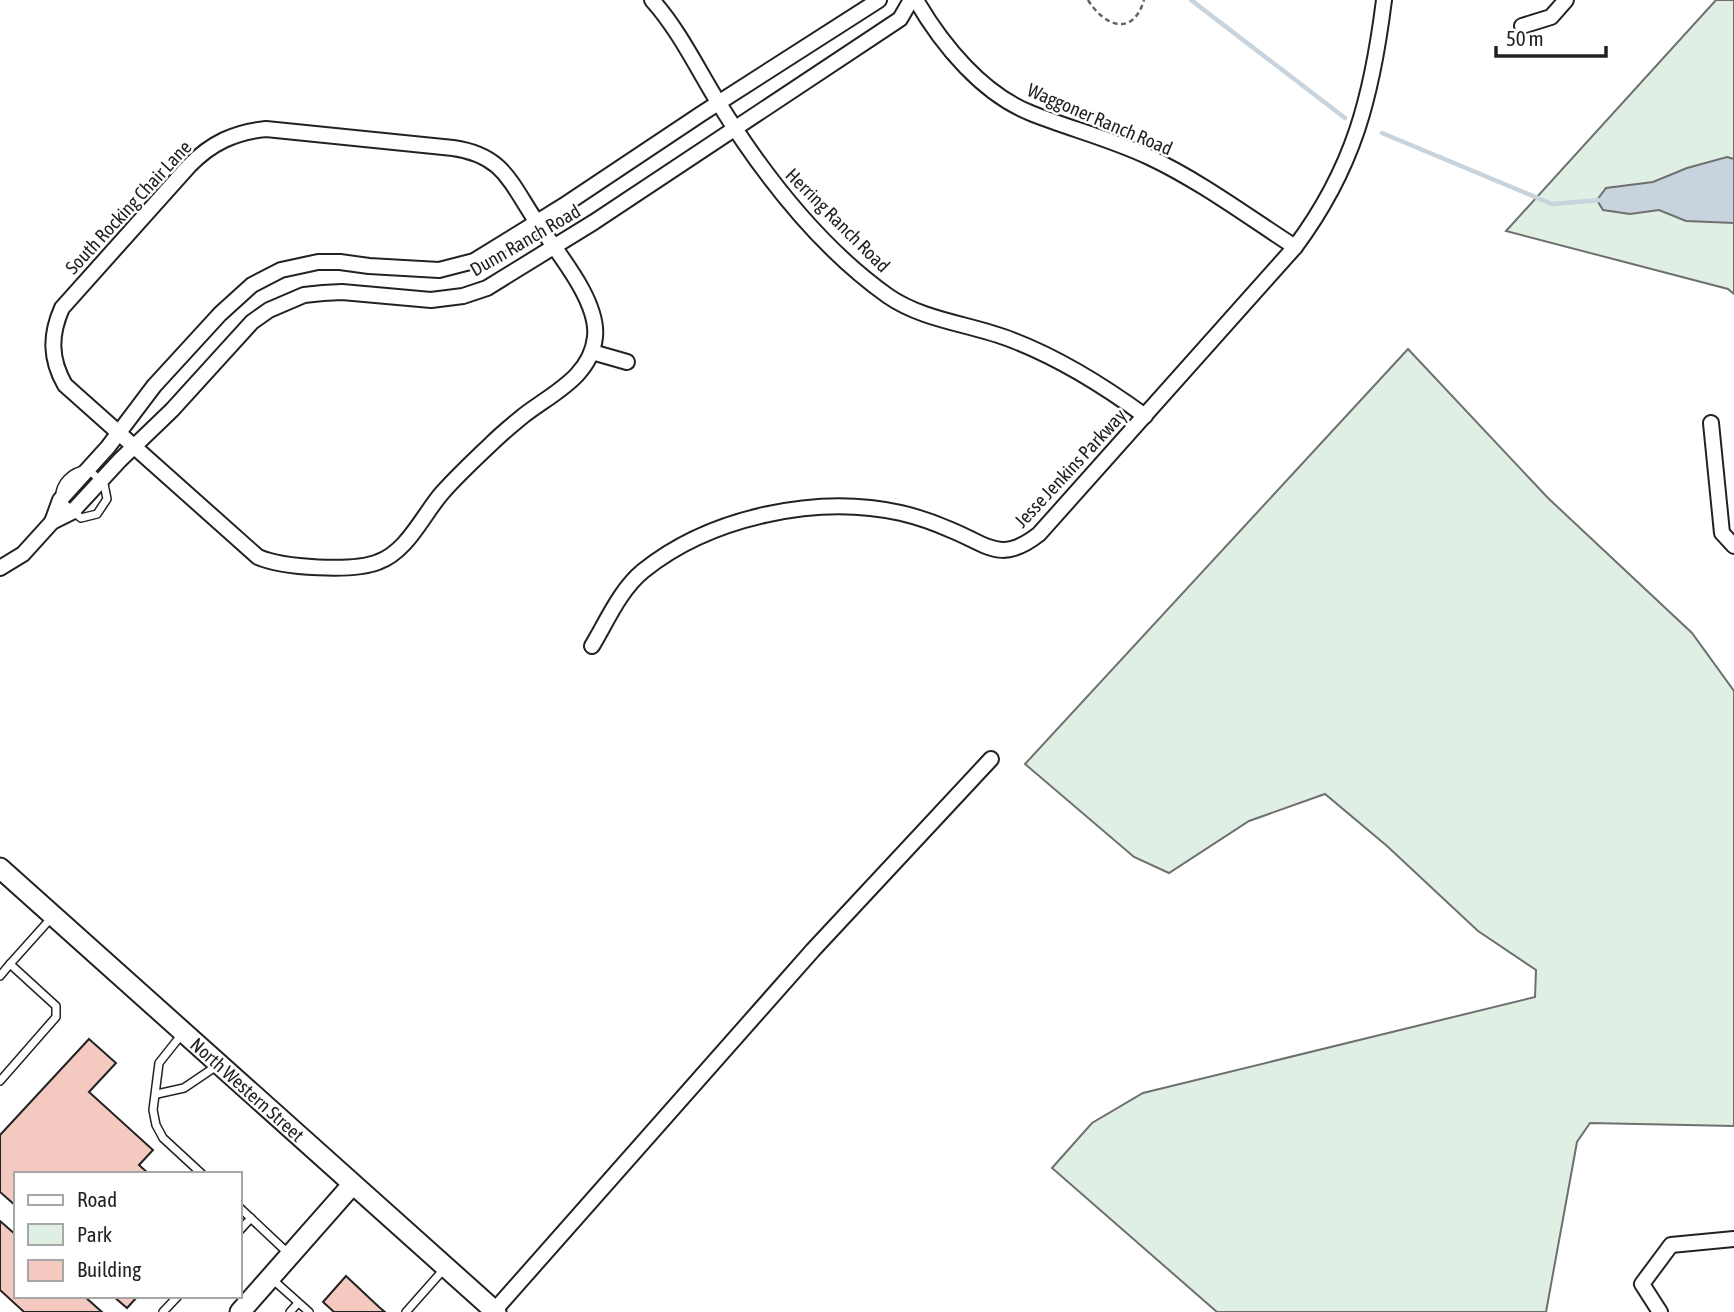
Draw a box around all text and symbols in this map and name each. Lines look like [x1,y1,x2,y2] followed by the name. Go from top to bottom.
[1496,14,1606,58] scale bar
[1506,26,1544,50] text: 50 m
[1024,79,1176,159] street label: Waggoner Ranch Road
[61,136,195,278] street label: South Rocking Chair Lane
[781,163,895,277] street label: Herring Ranch Road
[466,200,584,280] street label: Dunn Ranch Road
[1010,404,1131,532] street label: Jesse Jenkins Parkway
[186,1033,309,1146] street label: North Western Street
[14,1172,242,1298] legend
[77,1187,117,1211] text: Road
[77,1222,112,1246] text: Park
[77,1257,141,1281] text: Building

